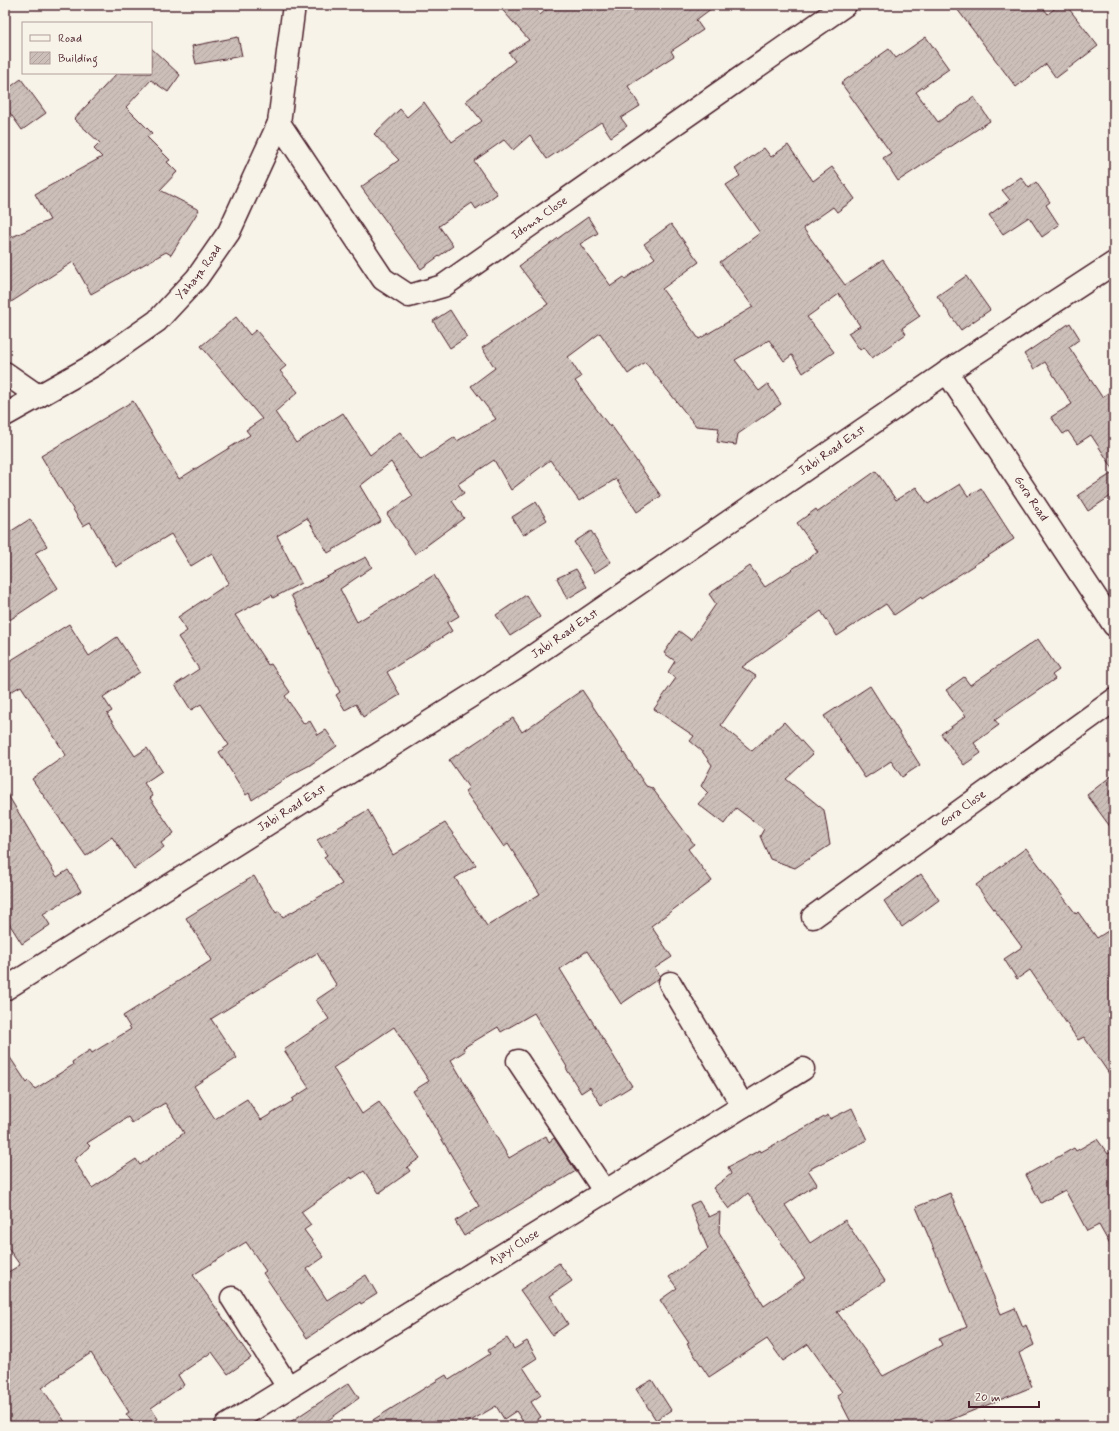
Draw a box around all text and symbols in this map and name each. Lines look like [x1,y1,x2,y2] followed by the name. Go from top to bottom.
[22,22,152,74] legend
[58,31,82,47] text: Road
[58,51,98,68] text: Building
[508,193,571,244] street label: Idoma Close
[172,242,226,304] street label: Yahaya Road
[795,422,869,480] street label: Jabi Road East
[1010,473,1052,525] street label: Gora Road
[528,605,602,663] street label: Jabi Road East
[255,781,330,836] street label: Jabi Road East
[937,787,989,831] street label: Gora Close
[486,1226,543,1269] street label: Ajayi Close
[969,1383,1039,1409] scale bar
[975,1390,1001,1406] text: 20 m

